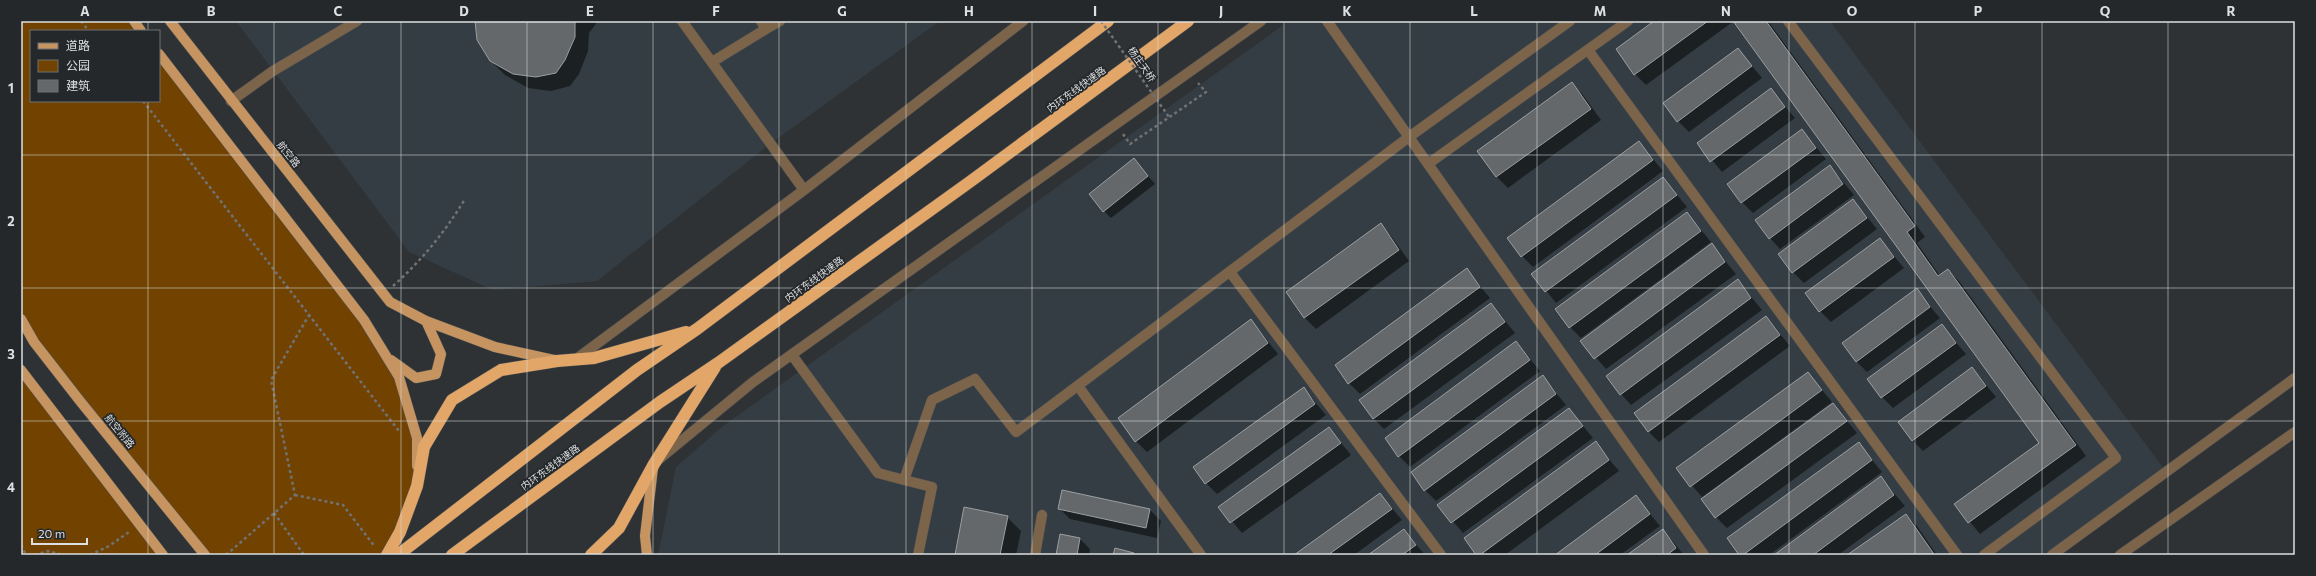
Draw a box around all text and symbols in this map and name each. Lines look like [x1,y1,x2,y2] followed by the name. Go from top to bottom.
[80,3,90,19] text: A
[207,3,216,19] text: B
[334,3,343,19] text: C
[459,3,469,19] text: D
[586,3,594,19] text: E
[712,3,720,19] text: F
[837,3,847,19] text: G
[964,3,974,19] text: H
[1093,3,1097,19] text: I
[1219,3,1223,19] text: J
[1342,3,1352,19] text: K
[1470,3,1478,19] text: L
[1594,3,1606,19] text: M
[1721,3,1731,19] text: N
[1847,3,1858,19] text: O
[1974,3,1983,19] text: P
[2100,3,2111,19] text: Q
[2227,3,2236,19] text: R
[30,30,160,102] legend
[66,38,90,52] text: 道路
[1126,44,1158,84] street label: 杨庄天桥
[66,58,90,72] text: 公园
[1044,64,1108,114] street label: 内环东线快速路
[66,78,90,92] text: 建筑
[8,80,14,96] text: 1
[275,138,303,170] street label: 航空路
[7,213,15,229] text: 2
[782,254,846,304] street label: 内环东线快速路
[7,346,15,362] text: 3
[103,412,137,450] street label: 航空附路
[518,442,582,492] street label: 内环东线快速路
[7,479,15,495] text: 4
[32,520,87,546] scale bar
[38,526,65,540] text: 20 m

